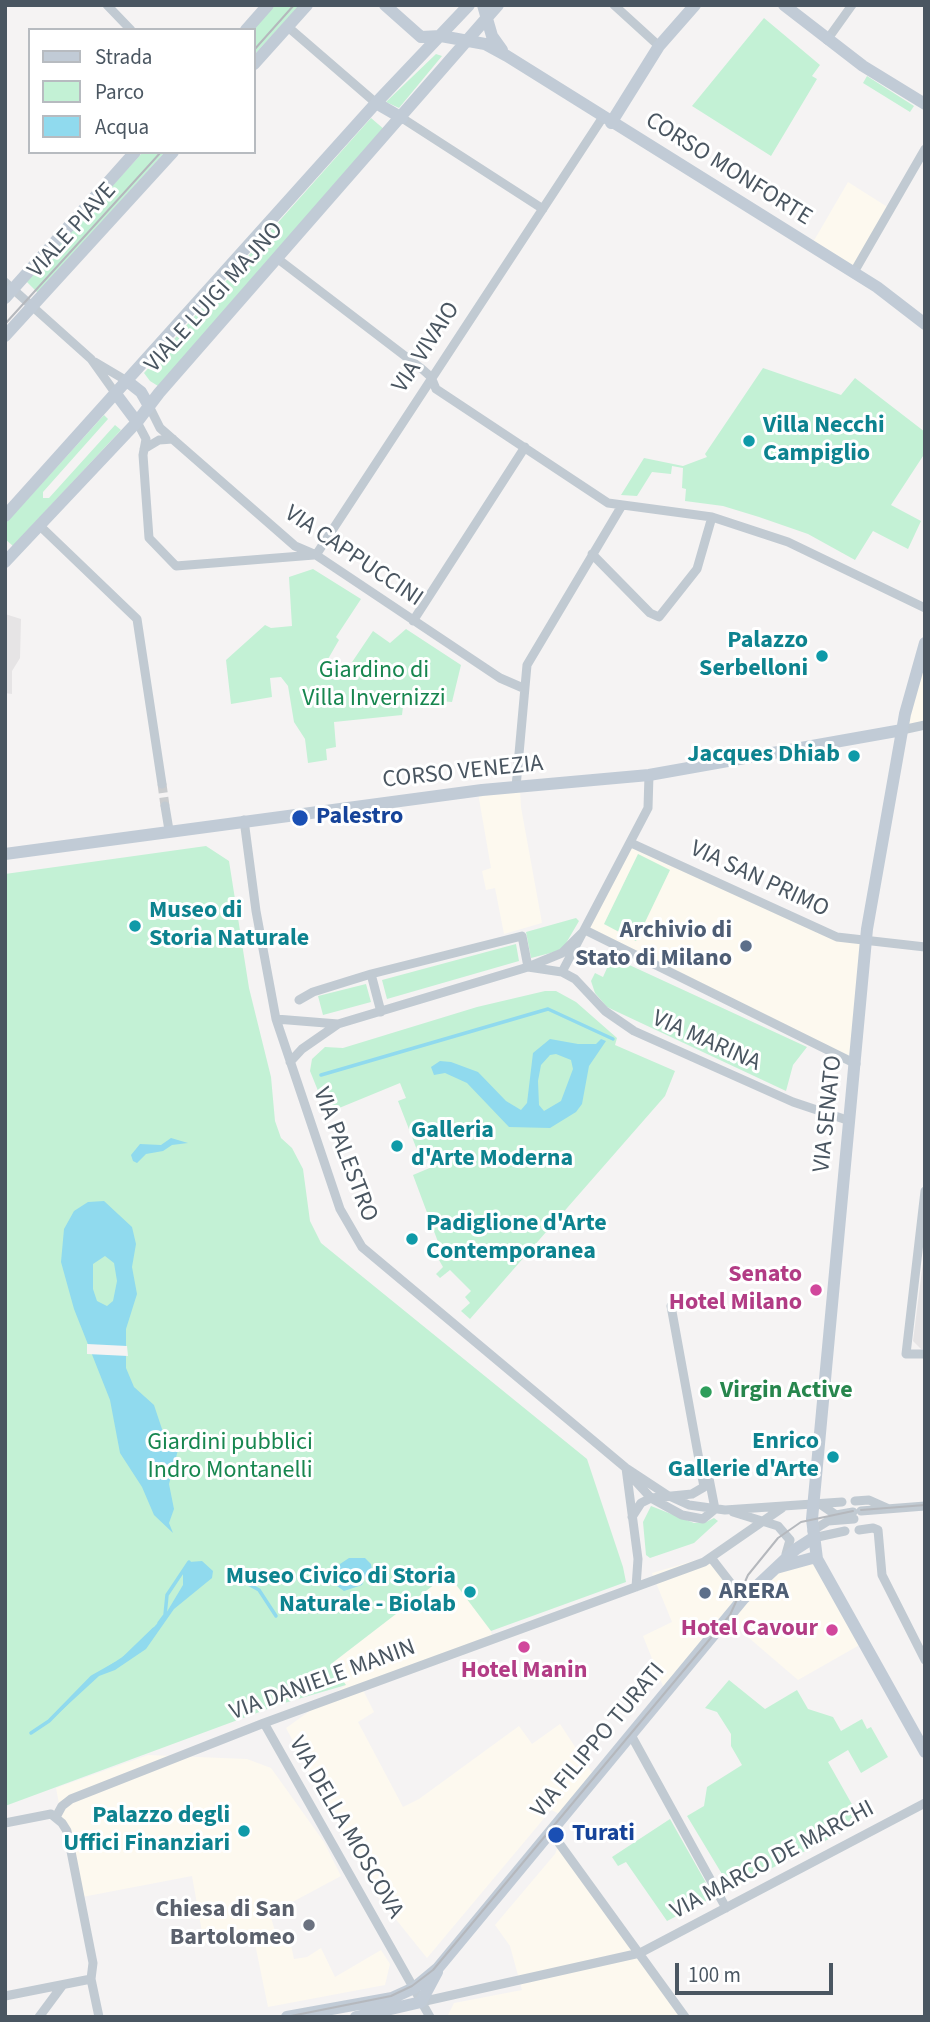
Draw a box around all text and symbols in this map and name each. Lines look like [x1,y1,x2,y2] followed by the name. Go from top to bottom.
[28,28,256,154] legend
[95,42,152,72] text: Strada
[95,77,144,107] text: Parco
[639,107,817,233] street label: CORSO MONFORTE
[95,112,149,142] text: Acqua
[23,177,123,285] street label: VIALE PIAVE
[140,217,290,379] street label: VIALE LUIGI MAJNO
[387,297,467,399] street label: VIA VIVAIO
[763,413,885,469] place label: Villa Necchi Campiglio
[741,433,757,449] marker: Villa Necchi Campiglio
[278,500,428,614] street label: VIA CAPPUCCINI
[699,628,808,684] place label: Palazzo Serbelloni
[814,648,830,664] marker: Palazzo Serbelloni
[302,658,446,714] park label: Giardino di Villa Invernizzi
[687,742,840,770] place label: Jacques Dhiab
[846,748,862,764] marker: Jacques Dhiab
[381,750,545,796] street label: CORSO VENEZIA
[316,804,403,832] place label: Palestro
[290,808,310,828] marker: Palestro
[685,835,833,925] street label: VIA SAN PRIMO
[149,898,309,954] place label: Museo di Storia Naturale
[127,918,143,934] marker: Museo di Storia Naturale
[575,918,732,974] place label: Archivio di Stato di Milano
[738,938,754,954] marker: Archivio di Stato di Milano
[647,1005,765,1079] street label: VIA MARINA
[809,1054,849,1174] street label: VIA SENATO
[305,1084,383,1226] street label: VIA PALESTRO
[411,1118,573,1174] place label: Galleria d'Arte Moderna
[389,1138,405,1154] marker: Galleria d'Arte Moderna
[426,1211,607,1267] place label: Padiglione d'Arte Contemporanea
[404,1231,420,1247] marker: Padiglione d'Arte Contemporanea
[669,1262,802,1318] place label: Senato Hotel Milano
[808,1282,824,1298] marker: Senato Hotel Milano
[720,1378,853,1406] place label: Virgin Active
[698,1384,714,1400] marker: Virgin Active
[668,1429,819,1485] place label: Enrico Gallerie d'Arte
[147,1430,313,1486] park label: Giardini pubblici Indro Montanelli
[825,1449,841,1465] marker: Enrico Gallerie d'Arte
[226,1564,456,1620] place label: Museo Civico di Storia Naturale - Biolab
[719,1579,789,1607] place label: ARERA
[462,1584,478,1600] marker: Museo Civico di Storia Naturale - Biolab
[697,1585,713,1601] marker: ARERA
[681,1616,818,1644] place label: Hotel Cavour
[824,1622,840,1638] marker: Hotel Cavour
[226,1634,420,1728] street label: VIA DANIELE MANIN
[516,1639,532,1655] marker: Hotel Manin
[461,1658,587,1686] place label: Hotel Manin
[526,1658,672,1824] street label: VIA FILIPPO TURATI
[281,1732,409,1924] street label: VIA DELLA MOSCOVA
[666,1795,880,1927] street label: VIA MARCO DE MARCHI
[63,1803,230,1859] place label: Palazzo degli Uffici Finanziari
[572,1821,635,1849] place label: Turati
[236,1823,252,1839] marker: Palazzo degli Uffici Finanziari
[546,1825,566,1845] marker: Turati
[155,1897,295,1953] place label: Chiesa di San Bartolomeo
[301,1917,317,1933] marker: Chiesa di San Bartolomeo
[678,1948,836,1992] scale bar
[688,1960,741,1990] text: 100 m

